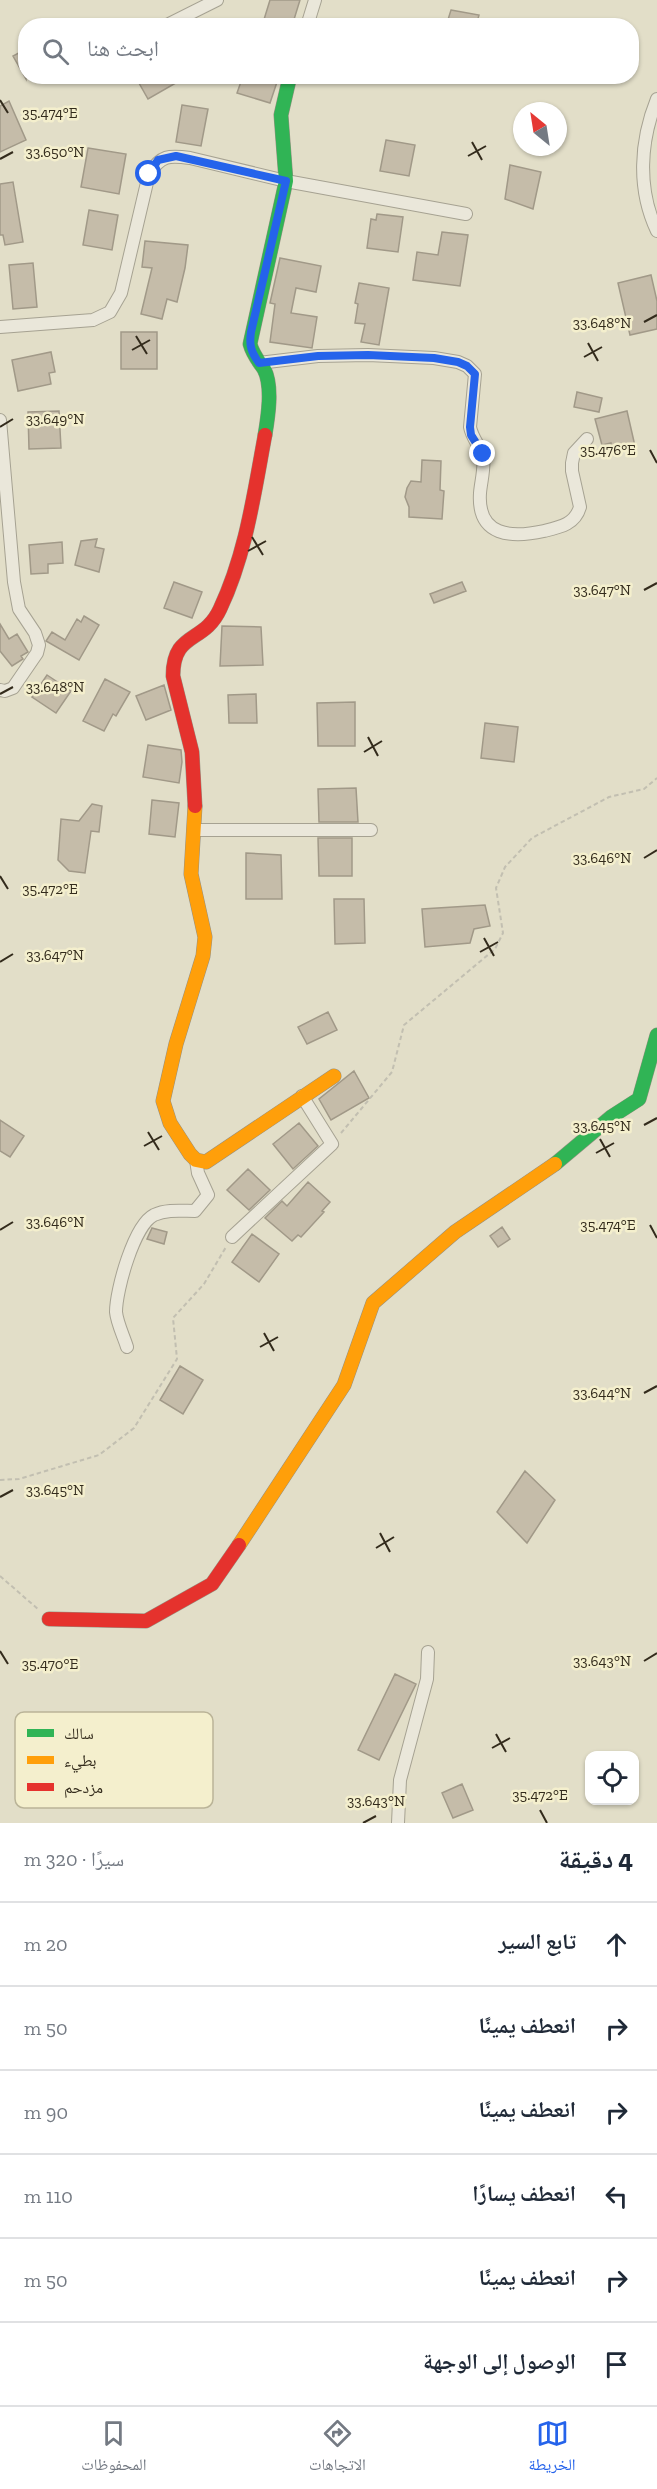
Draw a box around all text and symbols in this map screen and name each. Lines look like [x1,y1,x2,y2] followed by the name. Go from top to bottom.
[18,18,639,84] search box
[39,35,72,68] icon: search
[87,35,159,62] text: ابحث هنا
[513,102,567,156] north arrow
[22,104,78,122] text: 35.474°E
[26,143,84,161] text: 33.650°N
[135,160,161,186] route start
[573,314,631,332] text: 33.648°N
[26,410,84,428] text: 33.649°N
[469,440,495,466] route end
[580,441,636,459] text: 35.476°E
[573,581,631,599] text: 33.647°N
[26,678,84,696] text: 33.648°N
[573,849,631,867] text: 33.646°N
[22,880,78,898] text: 35.472°E
[26,946,84,964] text: 33.647°N
[573,1117,631,1135] text: 33.645°N
[26,1213,84,1231] text: 33.646°N
[580,1216,636,1234] text: 35.474°E
[573,1384,631,1402] text: 33.644°N
[26,1481,84,1499] text: 33.645°N
[573,1652,631,1670] text: 33.643°N
[22,1655,78,1673] text: 35.470°E
[15,1712,213,1808] legend
[64,1724,94,1743] text: سالك
[64,1751,96,1773] text: بطيء
[585,1751,639,1805] map controls
[585,1751,639,1805] button: locate
[64,1778,103,1798] text: مزدحم
[512,1786,568,1804] text: 35.472°E
[347,1792,405,1810] text: 33.643°N
[559,1843,633,1875] text: 4 دقيقة
[24,1847,124,1871] text: سيرًا · 320 m
[498,1928,576,1955] text: تابع السير
[600,1928,633,1961] icon: ahead
[24,1932,68,1956] text: 20 m
[479,2012,576,2039] text: انعطف يمينًا
[600,2012,633,2045] icon: right
[24,2016,68,2040] text: 50 m
[479,2096,576,2123] text: انعطف يمينًا
[600,2096,633,2129] icon: right
[24,2100,68,2124] text: 90 m
[472,2180,576,2207] text: انعطف يسارًا
[600,2180,633,2213] icon: left
[24,2184,73,2208] text: 110 m
[479,2264,576,2291] text: انعطف يمينًا
[600,2264,633,2297] icon: right
[24,2268,68,2292] text: 50 m
[423,2348,576,2375] text: الوصول إلى الوجهة
[600,2348,633,2381] icon: arrive
[81,2417,146,2480] tab: المحفوظات
[309,2417,366,2480] tab: الاتجاهات
[529,2417,576,2480] tab: الخريطة

